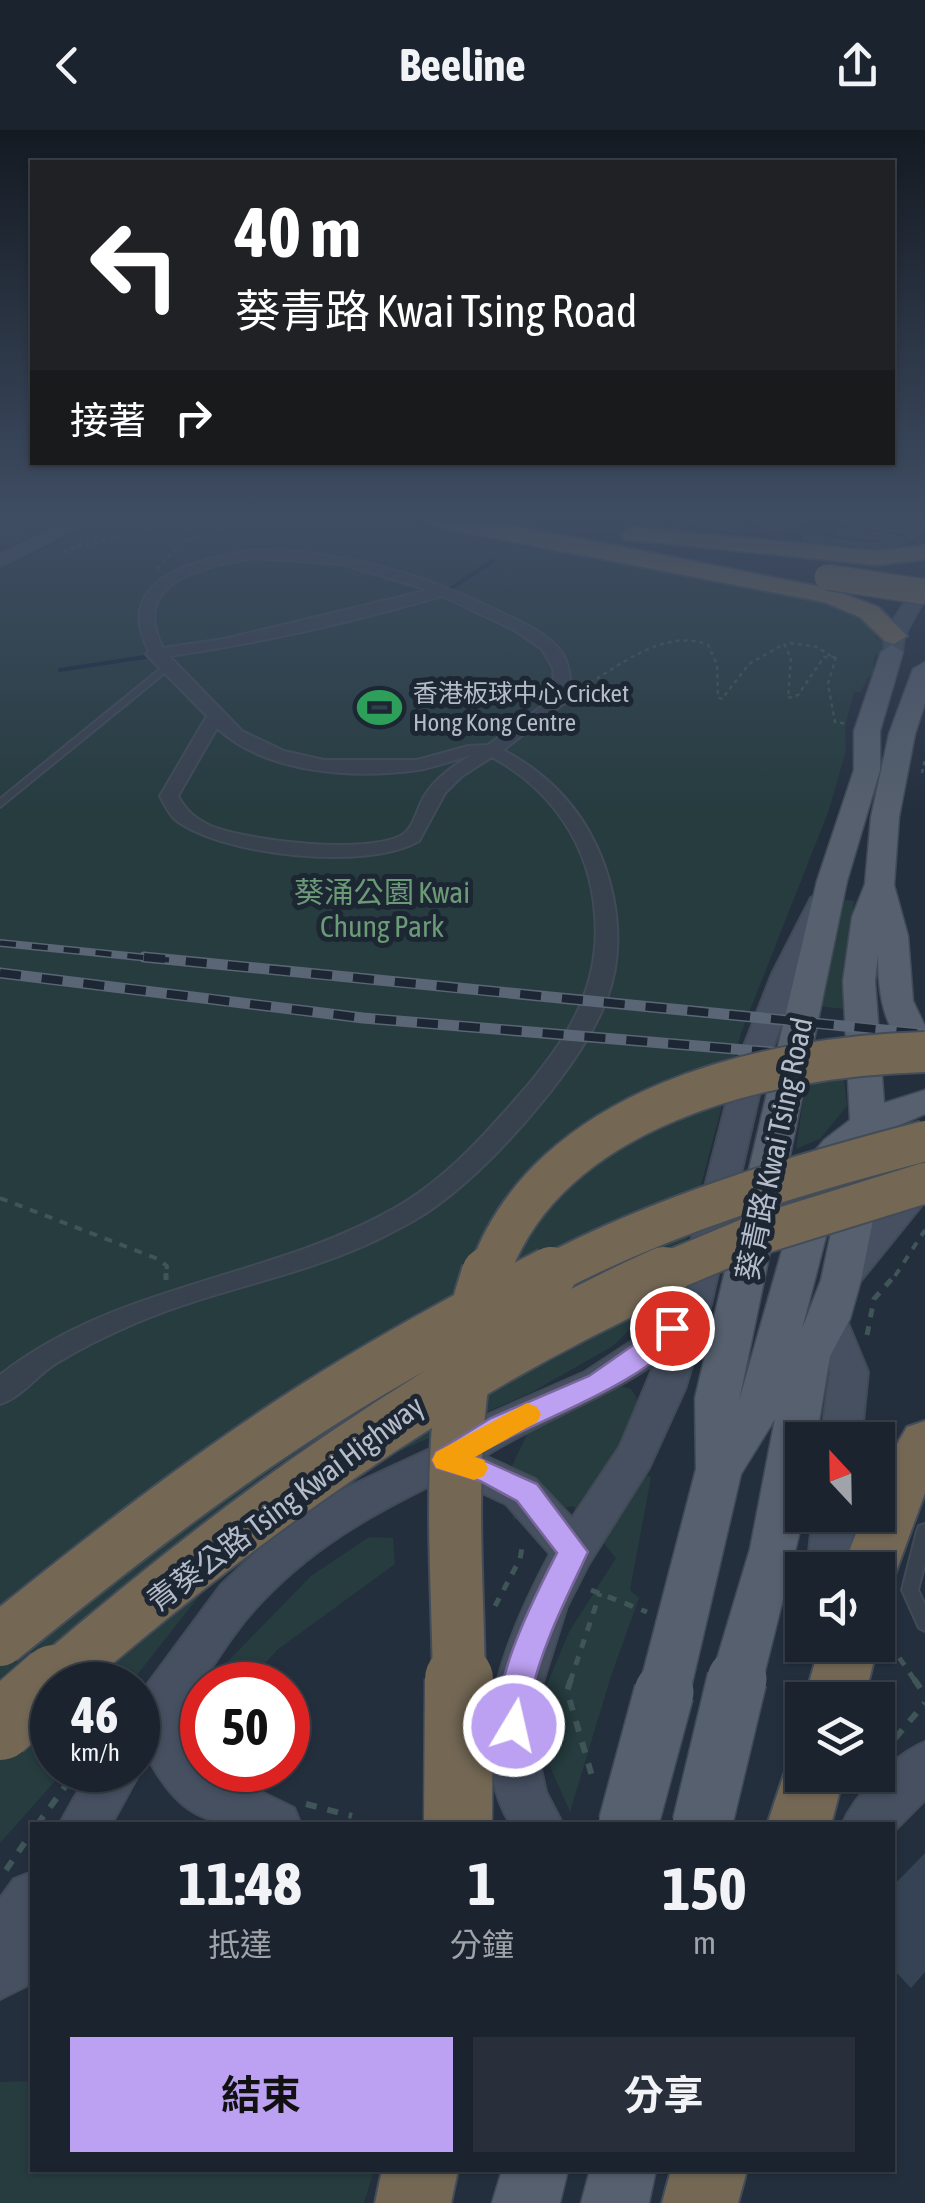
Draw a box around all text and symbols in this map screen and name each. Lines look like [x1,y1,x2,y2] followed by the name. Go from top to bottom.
[40,38,95,93] icon: back
[830,38,885,93] icon: share
[399,39,526,91] text: Beeline
[235,192,361,272] text: 40 m
[70,200,200,330] icon: left
[235,285,637,337] text: 葵青路 Kwai Tsing Road
[166,390,221,445] icon: right
[70,399,146,442] text: 接著
[413,679,629,736] place label: 香港板球中心 Cricket Hong Kong Centre
[356,683,404,731] sports icon: 香港板球中心 Cricket Hong Kong Centre
[294,875,470,943] park label: 葵涌公園 Kwai Chung Park
[729,1014,819,1284] street label: 葵青路 Kwai Tsing Road
[630,1286,715,1371] pin
[645,1301,700,1356] icon: arrive
[140,1388,430,1618] street label: 青葵公路 Tsing Kwai Highway
[785,1422,895,1532] north arrow
[785,1422,895,1792] map controls
[785,1552,895,1662] button: sound
[180,1662,310,1792] speed limit sign: 50
[462,1674,566,1778] position arrow
[785,1682,895,1792] button: layers
[71,1686,118,1744] text: 46
[70,1738,120,1766] text: km/h
[178,1849,302,1918] text: 11:48
[468,1849,496,1918] text: 1
[662,1854,747,1923] text: 150
[693,1924,716,1961] text: m
[208,1926,272,1963] text: 抵達
[450,1926,514,1963] text: 分鐘
[70,2037,453,2152] button: 結束
[473,2037,855,2152] button: 分享

